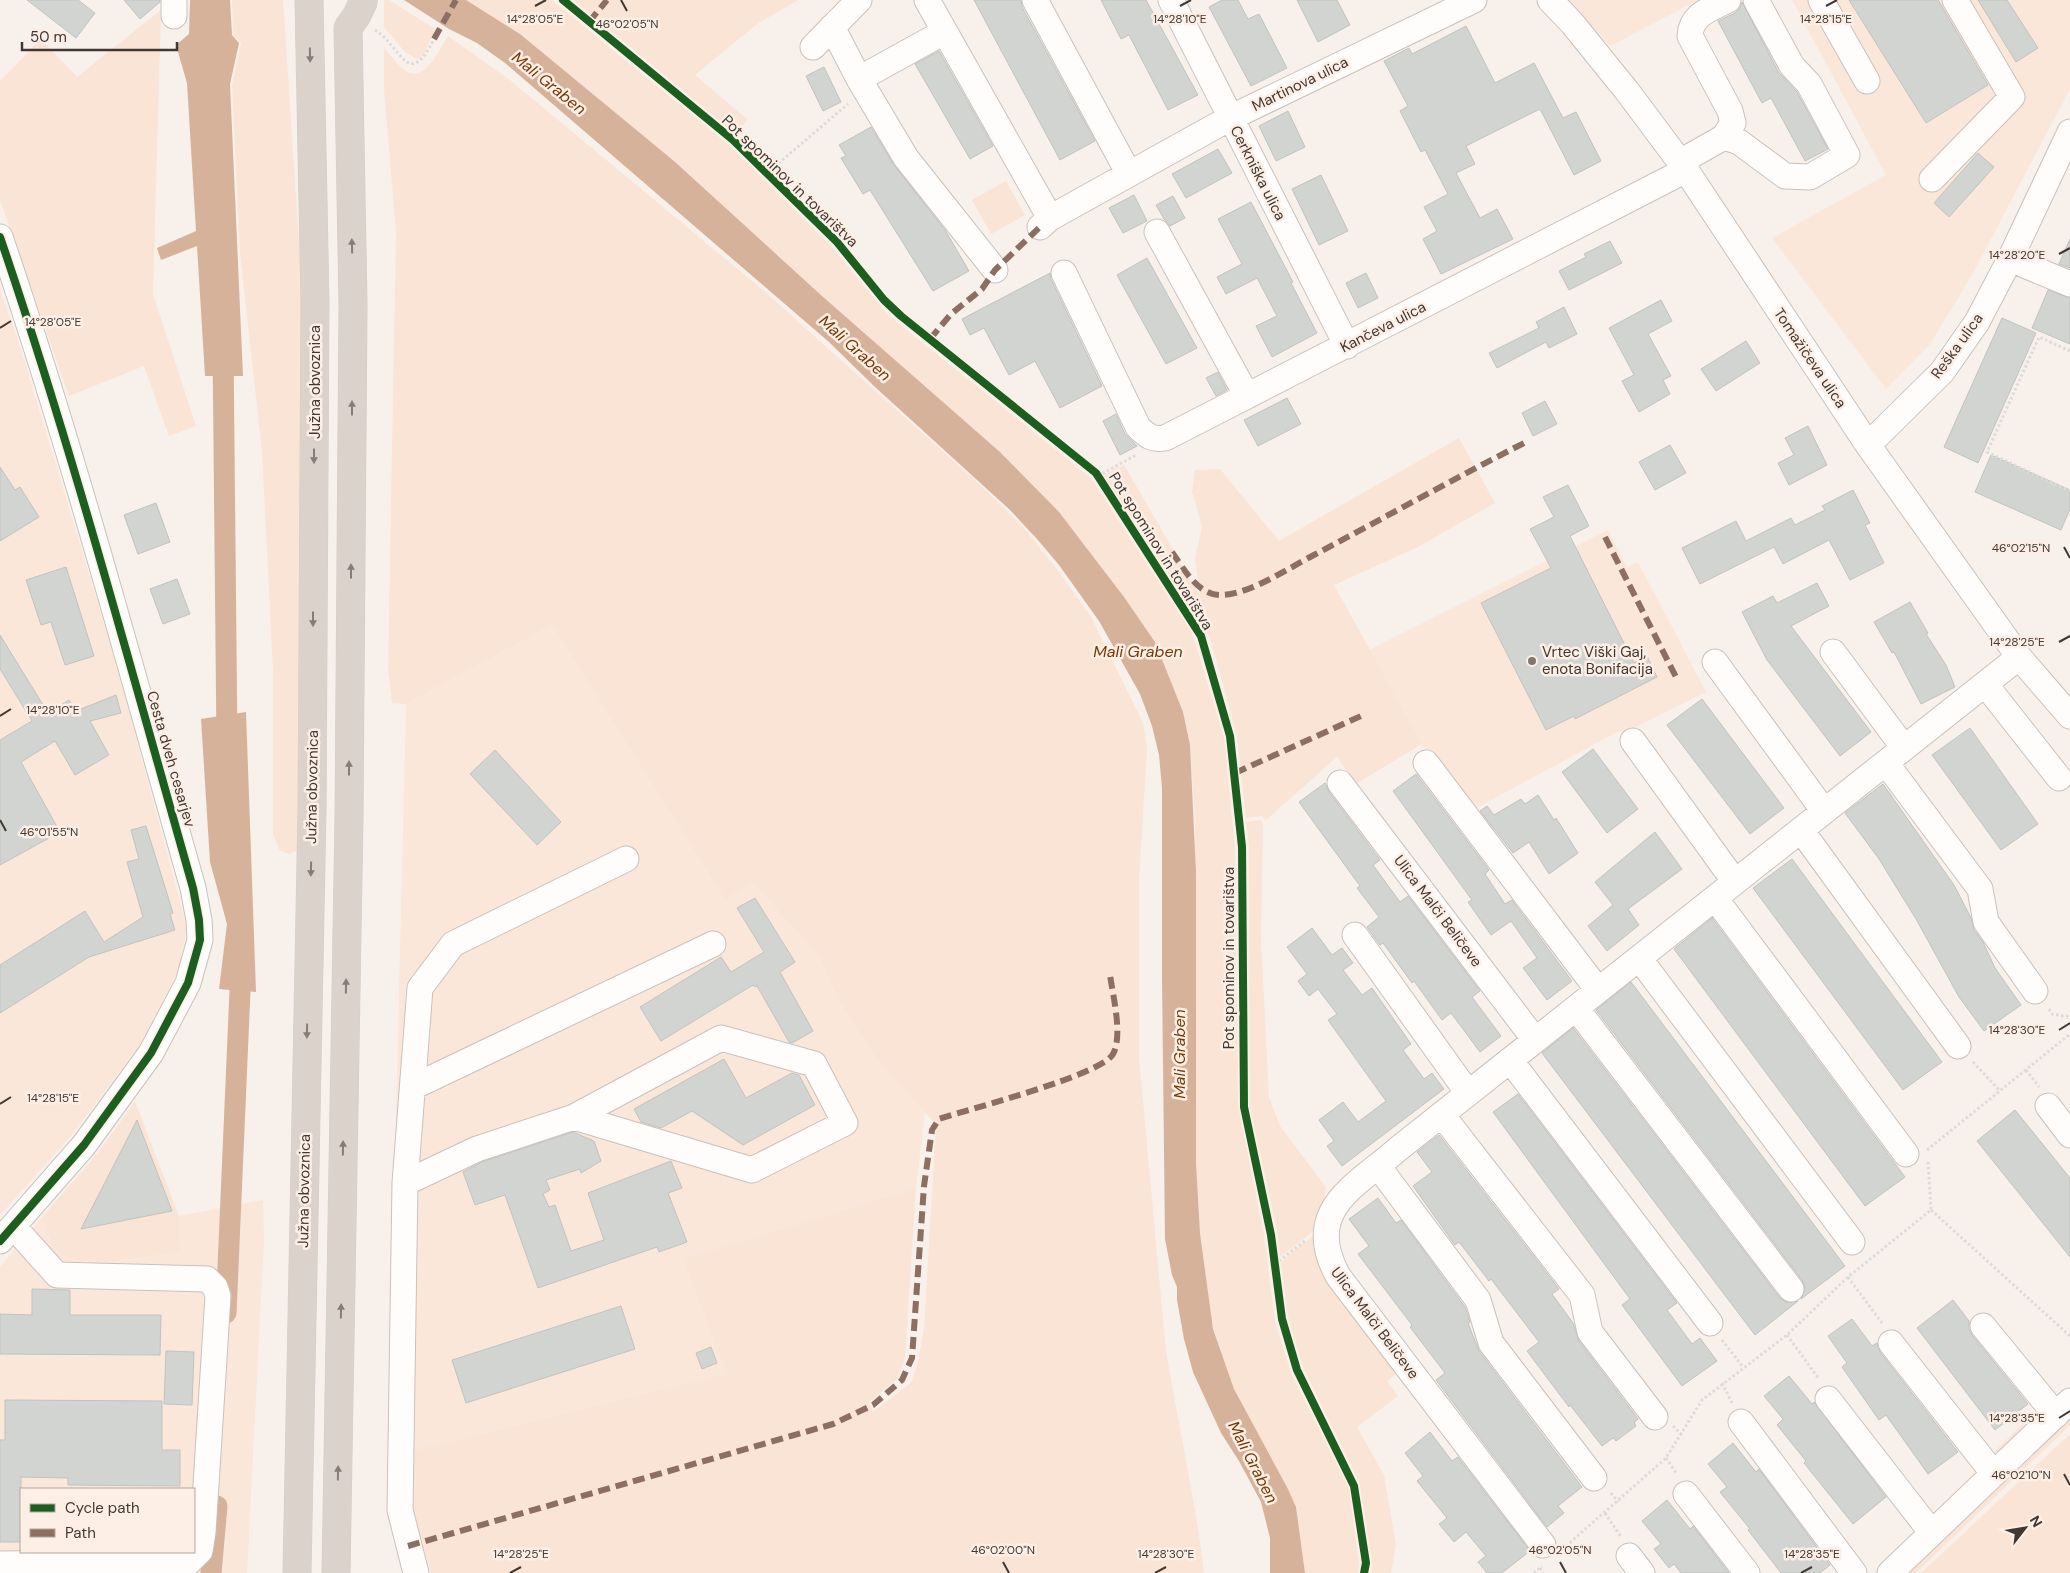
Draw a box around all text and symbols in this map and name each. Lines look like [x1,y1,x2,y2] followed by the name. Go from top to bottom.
[507,11,564,27] text: 14°28'05"E
[1153,11,1207,27] text: 14°28'10"E
[1800,11,1852,27] text: 14°28'15"E
[596,16,658,32] text: 46°02'05"N
[22,20,178,52] scale bar
[30,27,67,47] text: 50 m
[307,47,315,63] one-way arrow
[508,47,590,119] water label: Mali Graben
[1248,52,1352,116] street label: Martinova ulica
[717,110,863,252] street label: Pot spominov in tovarištva
[1225,122,1291,224] street label: Cerkniška ulica
[348,238,356,254] one-way arrow
[1989,247,2045,263] text: 14°28'20"E
[1337,297,1429,357] street label: Kančeva ulica
[1769,304,1851,412] street label: Tomažičeva ulica
[1926,309,1988,383] street label: Reška ulica
[815,310,895,386] water label: Mali Graben
[25,314,82,330] text: 14°28'05"E
[305,325,325,439] street label: Južna obvoznica
[348,400,356,416] one-way arrow
[310,448,318,464] one-way arrow
[1104,468,1218,634] street label: Pot spominov in tovarištva
[1992,540,2050,556] text: 46°02'15"N
[347,563,355,579] one-way arrow
[309,611,317,627] one-way arrow
[1989,634,2045,650] text: 14°28'25"E
[1093,641,1183,662] water label: Mali Graben
[1542,642,1653,679] place label: Vrtec Viški Gaj, enota Bonifacija
[1526,655,1538,667] marker: Vrtec Viški Gaj, enota Bonifacija
[142,689,200,829] street label: Cesta dveh cesarjev
[26,702,80,718] text: 14°28'10"E
[301,730,323,844] street label: Južna obvoznica
[346,760,354,776] one-way arrow
[20,824,78,840] text: 46°01'55"N
[1389,851,1487,971] street label: Ulica Malči Beličeve
[307,861,315,877] one-way arrow
[1219,867,1239,1049] street label: Pot spominov in tovarištva
[342,977,350,993] one-way arrow
[1169,1009,1190,1099] water label: Mali Graben
[1989,1022,2046,1038] text: 14°28'30"E
[303,1023,311,1039] one-way arrow
[27,1090,79,1106] text: 14°28'15"E
[293,1134,315,1248] street label: Južna obvoznica
[339,1140,347,1156] one-way arrow
[1326,1263,1424,1383] street label: Ulica Malči Beličeve
[337,1302,345,1318] one-way arrow
[1989,1410,2045,1426] text: 14°28'35"E
[1223,1417,1283,1507] water label: Mali Graben
[334,1465,342,1481] one-way arrow
[1991,1467,2051,1483] text: 46°02'10"N
[20,1488,195,1553] legend
[65,1498,140,1518] text: Cycle path
[2000,1503,2050,1553] north arrow
[2026,1512,2046,1530] text: N
[65,1523,96,1543] text: Path
[971,1542,1035,1558] text: 46°02'00"N
[1529,1542,1591,1558] text: 46°02'05"N
[493,1546,549,1562] text: 14°28'25"E
[1138,1546,1195,1562] text: 14°28'30"E
[1784,1546,1840,1562] text: 14°28'35"E

